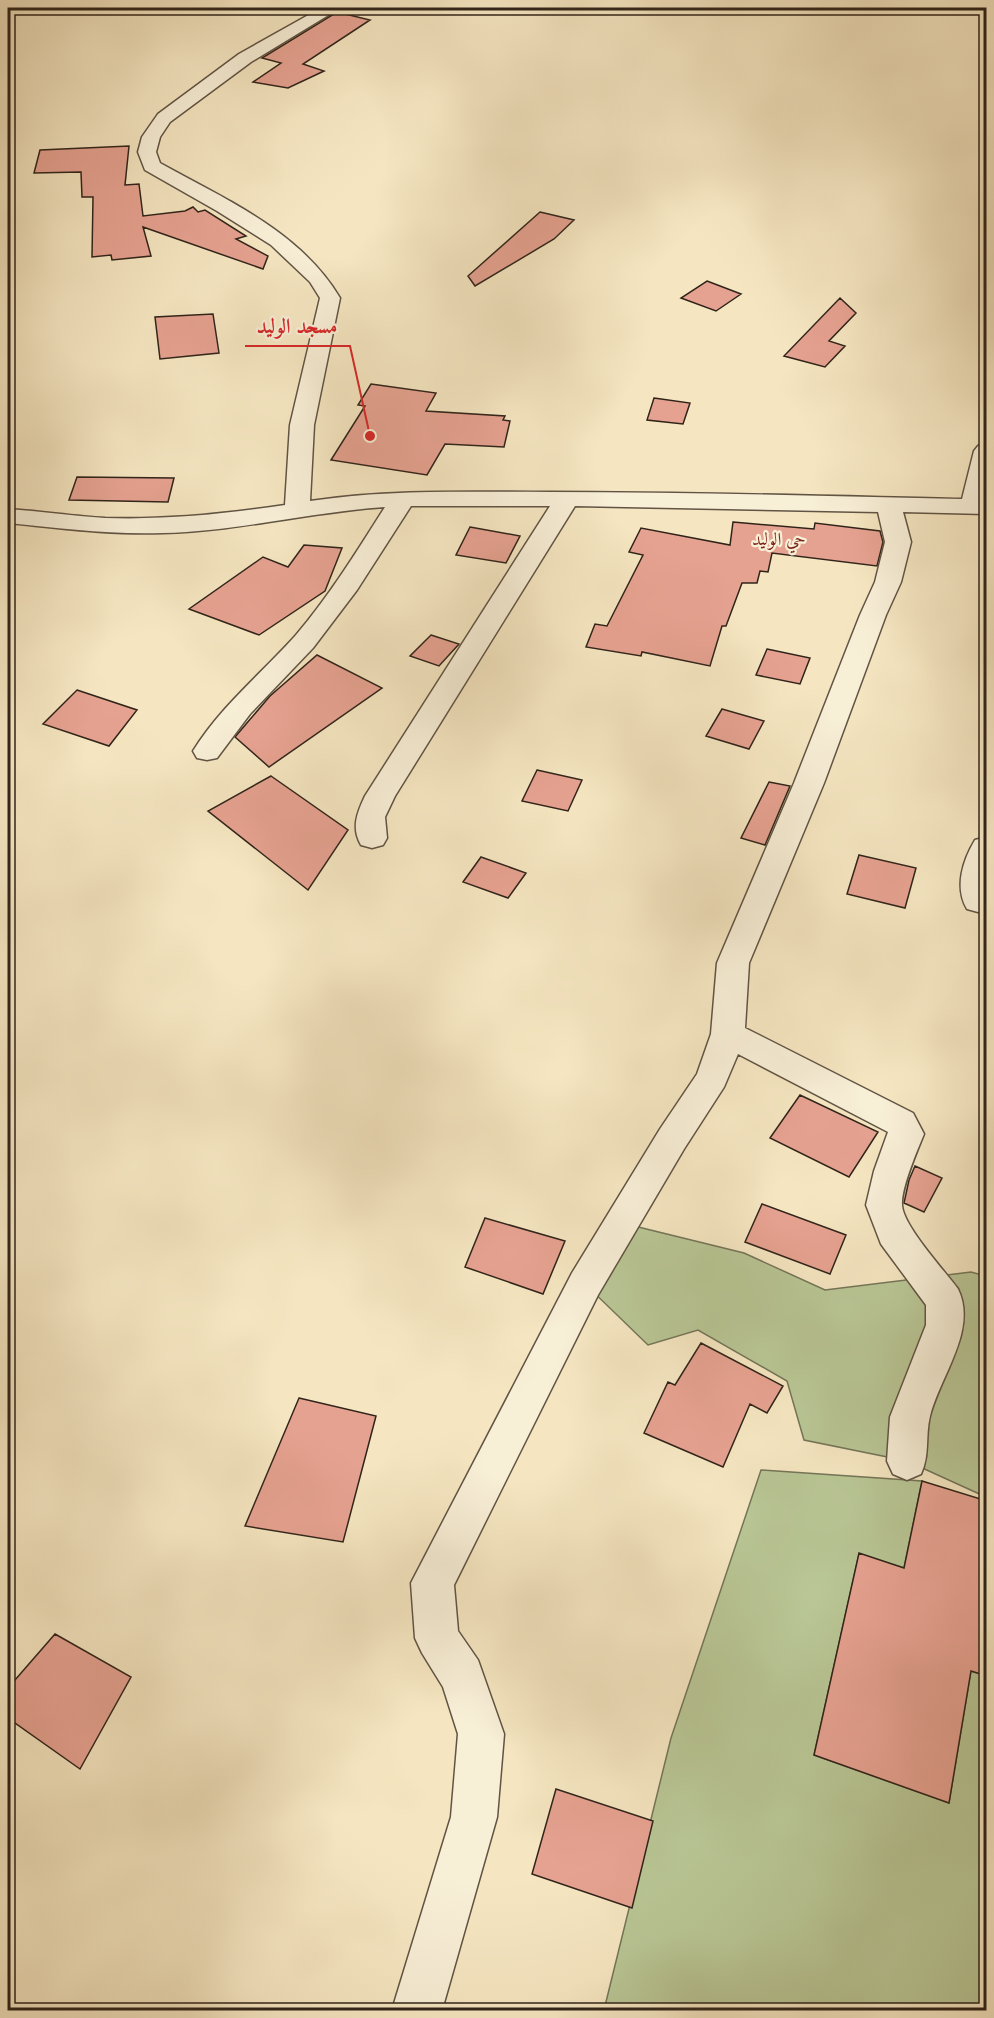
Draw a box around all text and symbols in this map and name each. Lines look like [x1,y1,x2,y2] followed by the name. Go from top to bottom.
[245,307,350,346] callout: مسجد الوليد
[256,312,338,341] text: مسجد الوليد
[752,527,806,554] district label: حي الوليد

